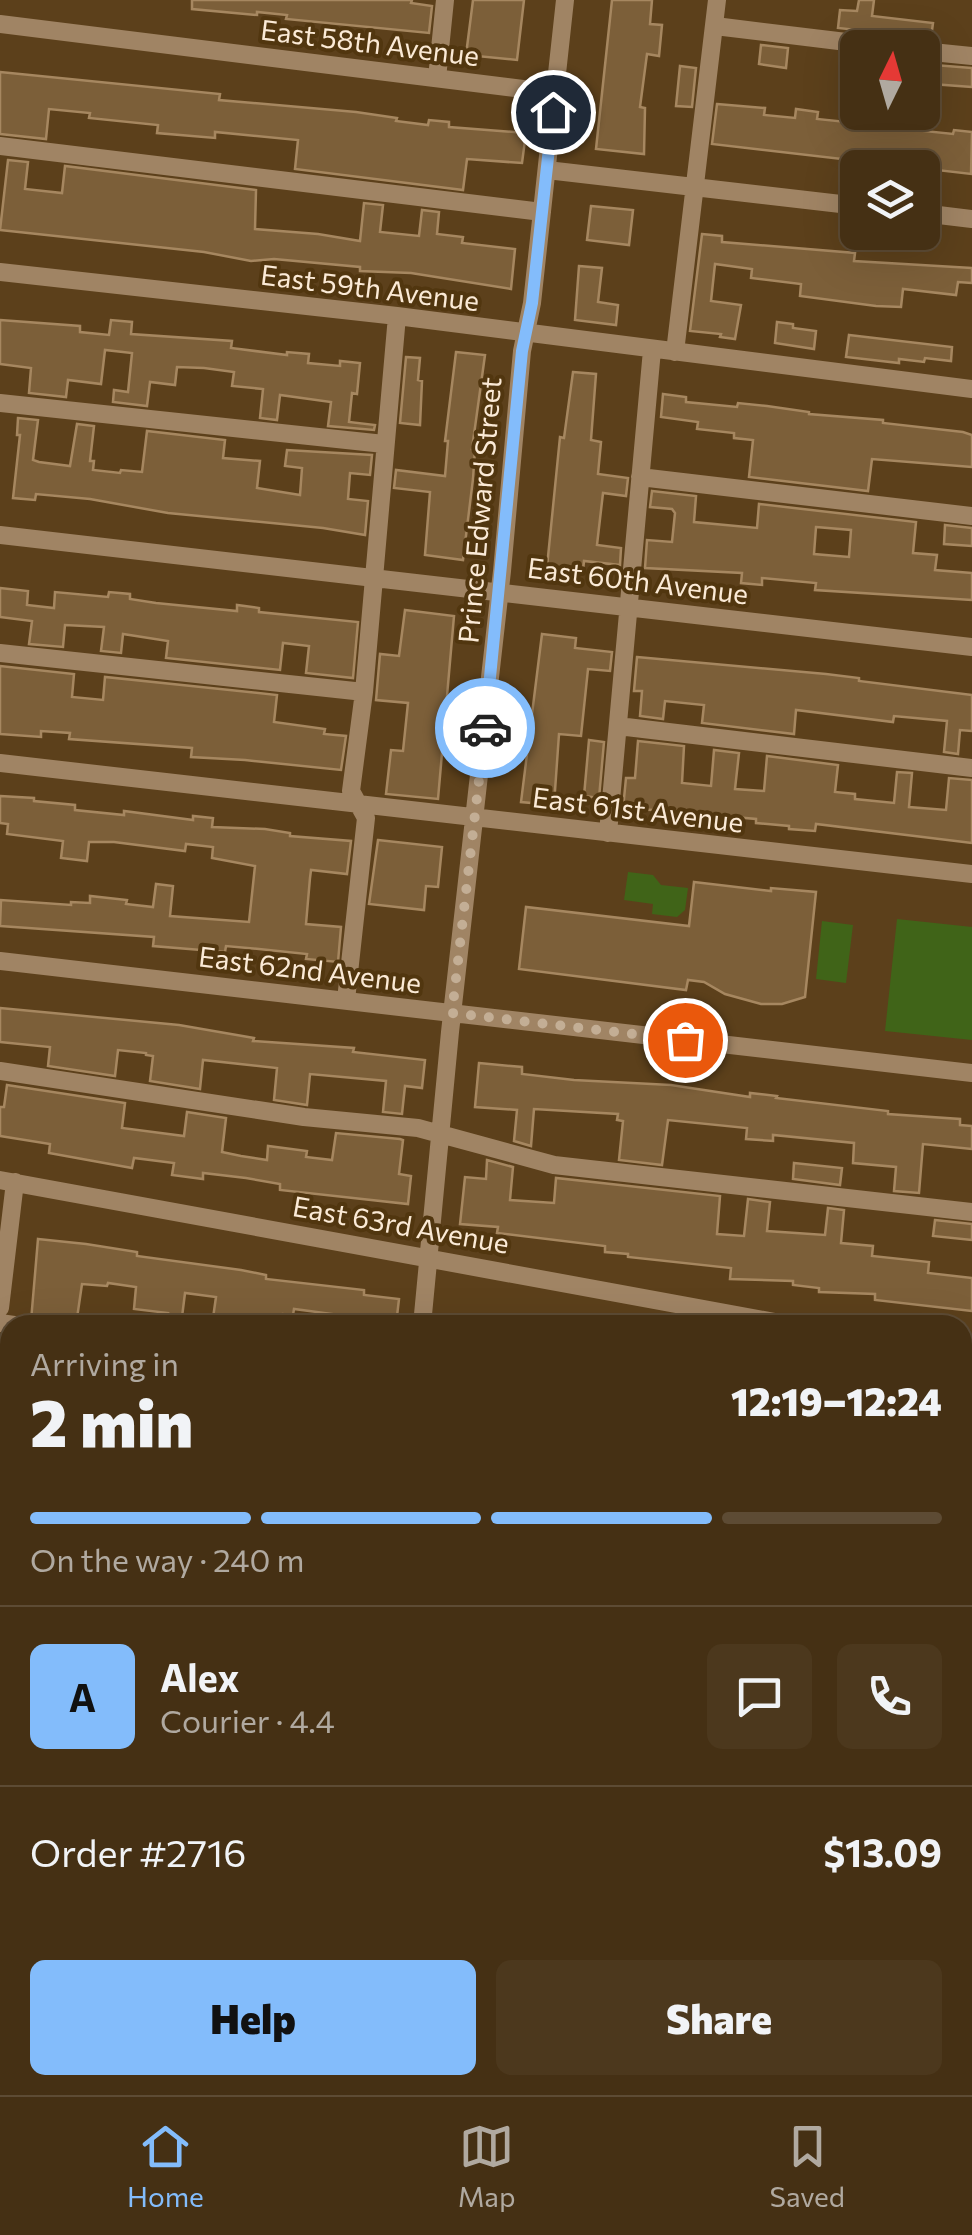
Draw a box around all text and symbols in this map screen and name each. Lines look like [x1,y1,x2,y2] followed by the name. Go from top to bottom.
[259,12,481,72] street label: East 58th Avenue
[840,30,940,130] north arrow
[840,30,940,250] map controls
[511,70,596,155] pin
[526,85,581,140] icon: home
[840,150,940,250] button: layers
[259,257,481,317] street label: East 59th Avenue
[450,376,508,644] street label: Prince Edward Street
[526,550,750,610] street label: East 60th Avenue
[435,678,535,778] courier
[458,701,513,756] icon: car
[530,779,746,839] street label: East 61st Avenue
[197,938,423,1000] street label: East 62nd Avenue
[643,998,728,1083] pin
[658,1013,713,1068] icon: bag
[290,1188,512,1260] street label: East 63rd Avenue
[30,1343,179,1383] text: Arriving in
[731,1377,942,1424] text: 12:19–12:24
[30,1381,193,1460] text: 2 min
[30,1539,304,1579] text: On the way · 240 m
[707,1644,812,1749] button: chat
[837,1644,942,1749] button: phone
[160,1653,239,1700] text: Alex
[69,1673,96,1720] text: A
[160,1700,335,1740] text: Courier · 4.4
[30,1828,246,1875] text: Order #2716
[823,1828,942,1875] text: $13.09
[30,1960,476,2075] button: Help
[496,1960,942,2075] button: Share
[127,2119,204,2213] tab: Home
[458,2119,516,2213] tab: Map
[769,2119,845,2213] tab: Saved

